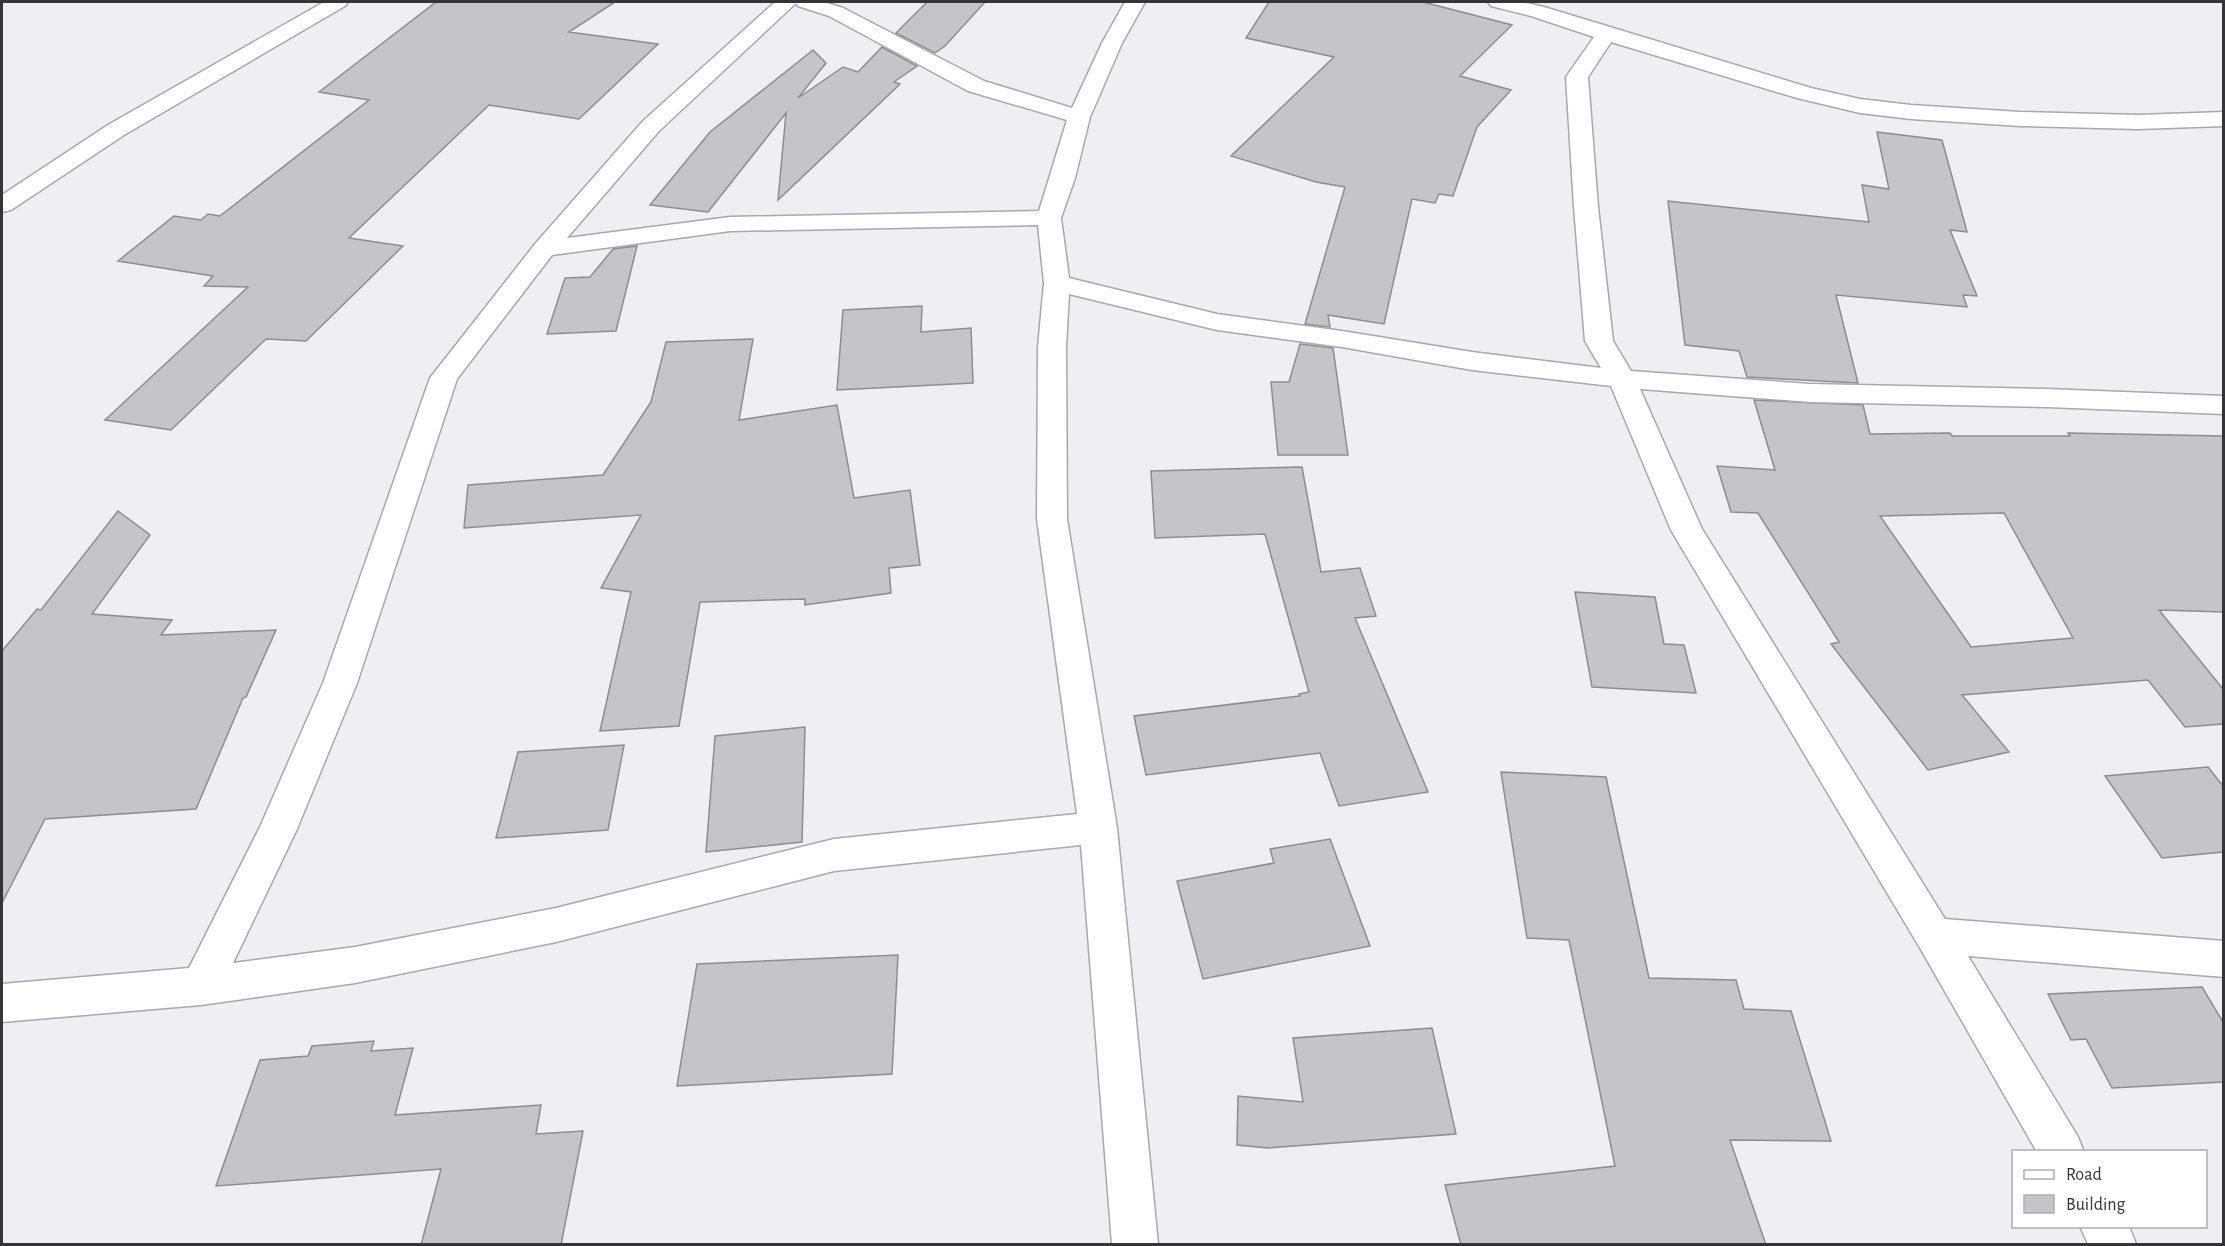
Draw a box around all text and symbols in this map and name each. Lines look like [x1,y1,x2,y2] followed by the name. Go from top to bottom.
[2012,1150,2207,1228] legend
[2066,1166,2102,1184] text: Road
[2066,1196,2126,1214] text: Building

